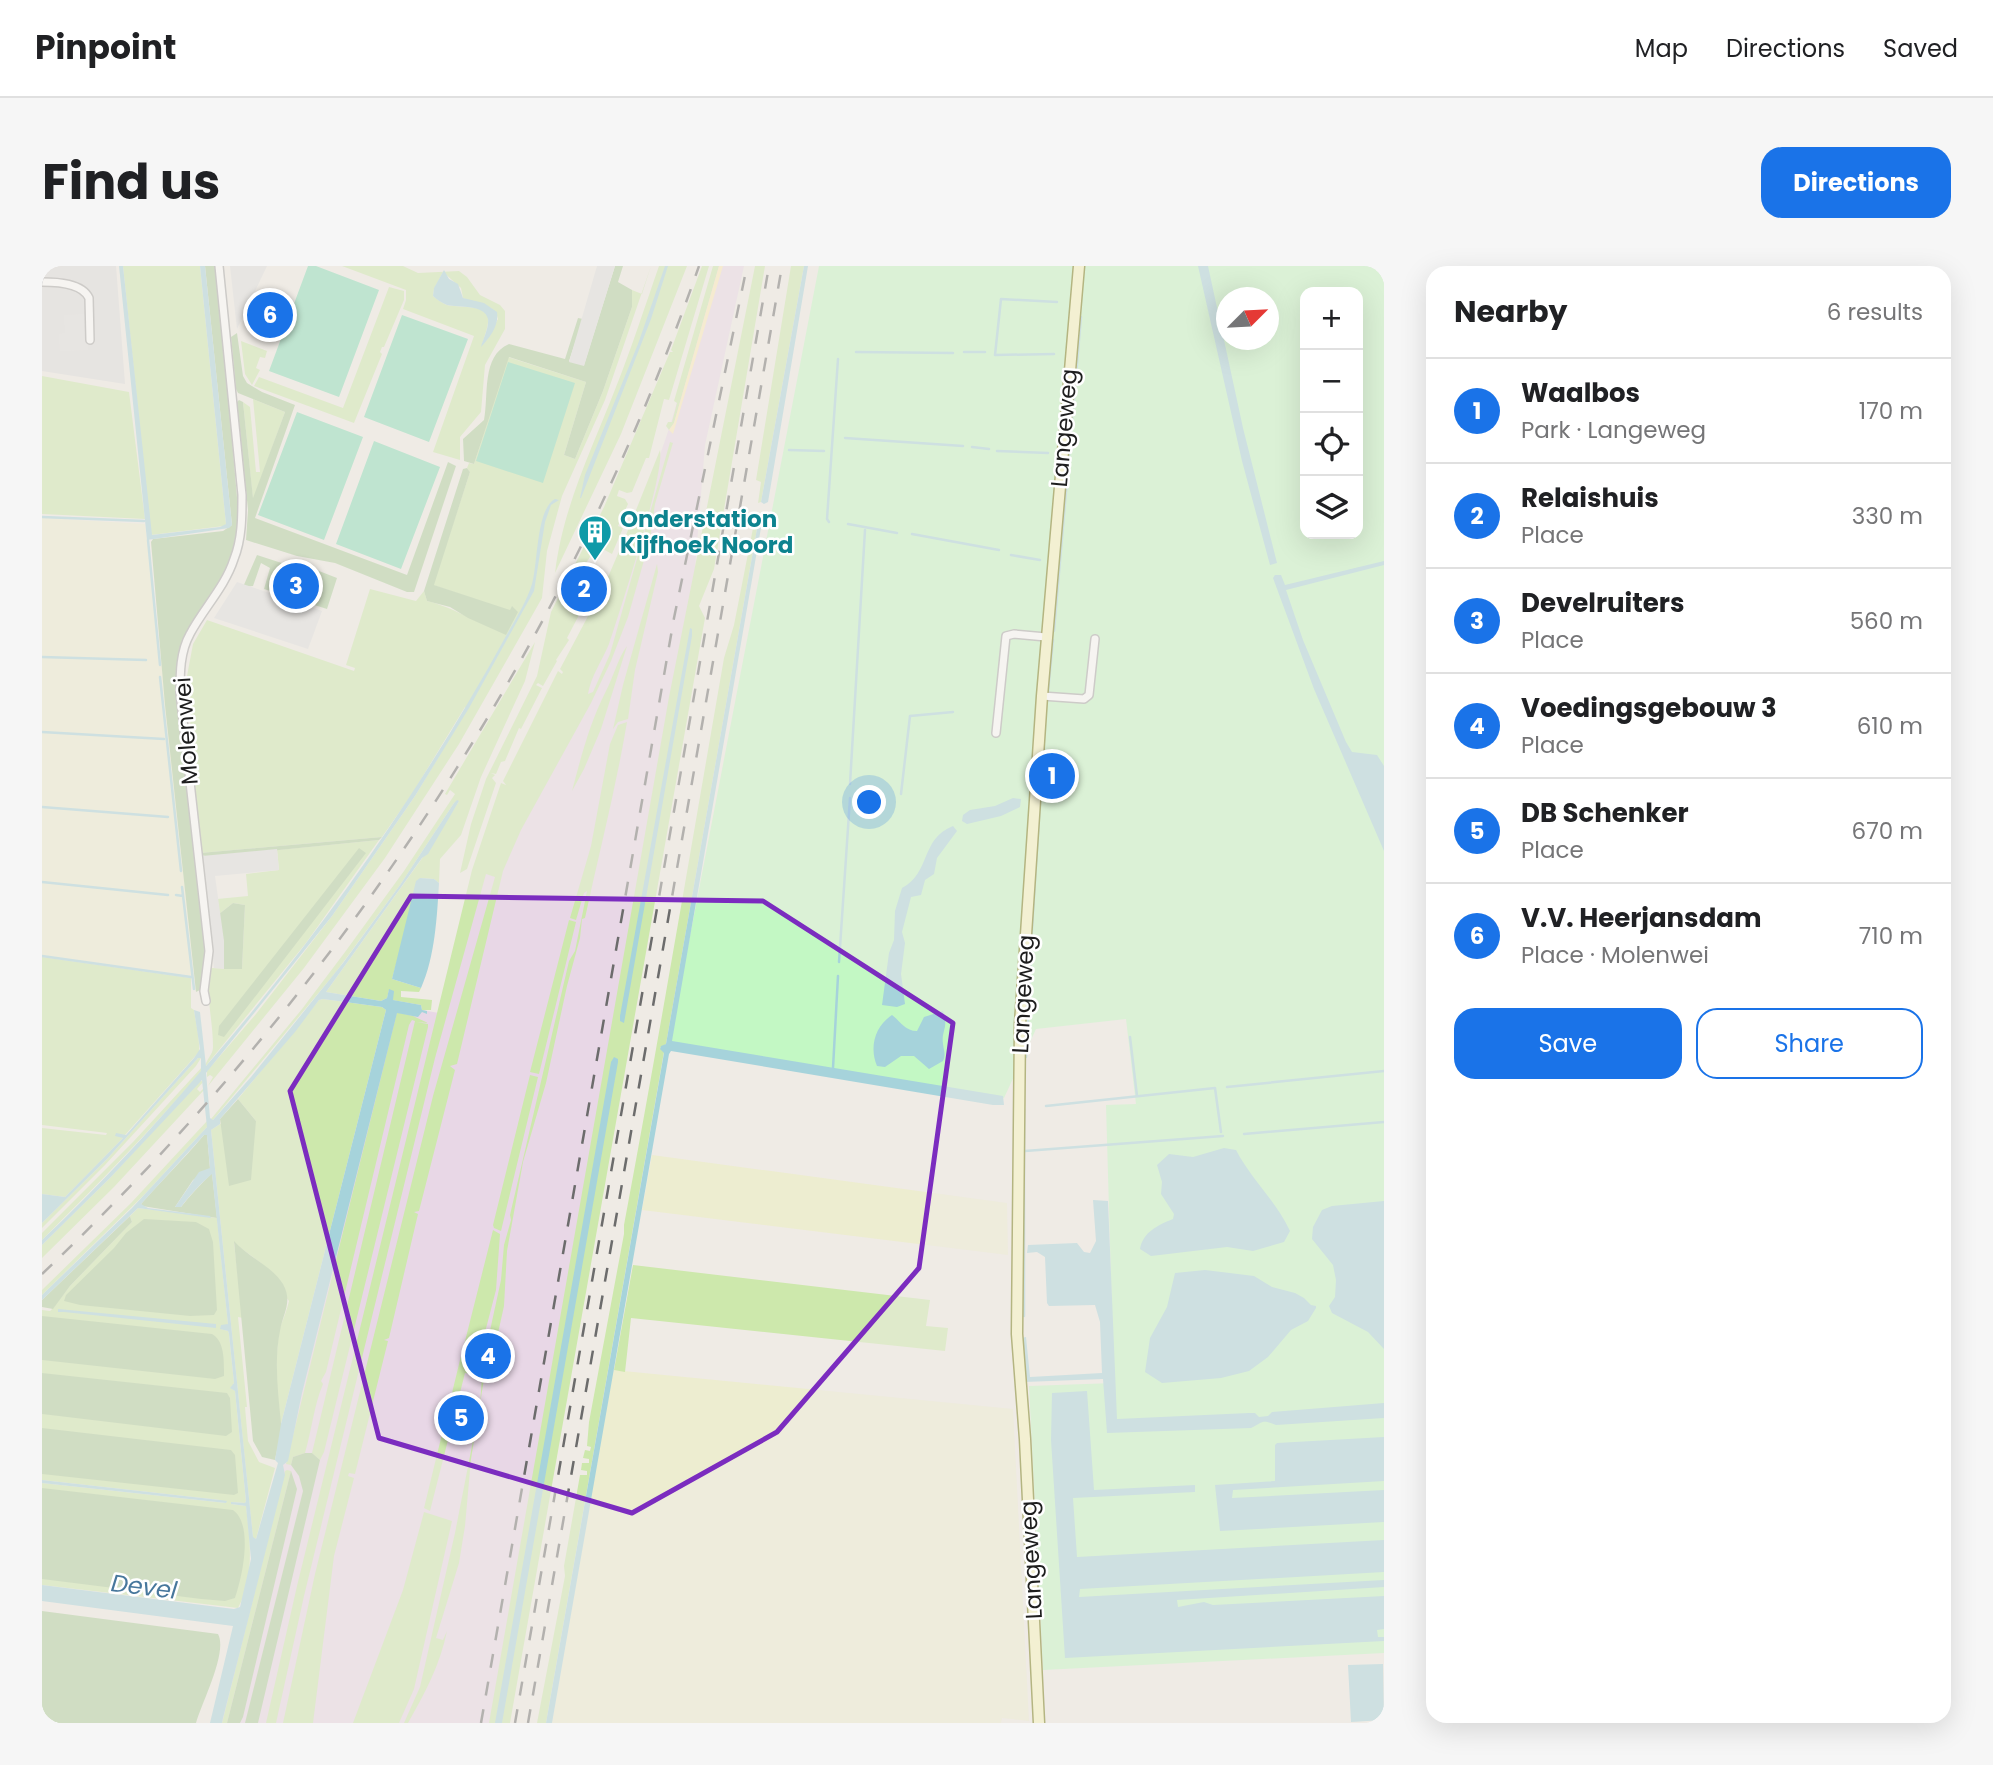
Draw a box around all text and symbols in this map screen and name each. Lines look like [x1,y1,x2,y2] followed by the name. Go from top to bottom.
[35,24,176,71] text: Pinpoint
[1635,32,1688,65] text: Map
[1726,32,1845,65] text: Directions
[1883,32,1958,65] text: Saved
[1761,147,1951,218] button: Directions
[42,148,220,216] text: Find us
[1216,287,1279,350] north arrow
[1300,287,1363,539] map controls
[1300,287,1363,350] button: +
[247,289,293,341] pin: 6
[1454,290,1568,333] text: Nearby
[1827,296,1923,328] text: 6 results
[1300,350,1363,413] button: −
[1043,367,1085,489] street label: Langeweg
[1521,375,1640,411] text: Waalbos
[1473,395,1481,427] text: 1
[1859,395,1923,427] text: 170 m
[1300,413,1363,476] button: locate
[1521,414,1706,446] text: Park · Langeweg
[1300,476,1363,539] button: layers
[1521,480,1659,516] text: Relaishuis
[1470,500,1484,532] text: 2
[1852,500,1923,532] text: 330 m
[620,503,793,561] place label: Onderstation Kijfhoek Noord
[576,513,614,562] building icon: Onderstation Kijfhoek Noord
[1521,519,1584,551] text: Place
[273,560,319,612] pin: 3
[561,563,607,615] pin: 2
[1521,585,1684,621] text: Develruiters
[1470,605,1484,637] text: 3
[1850,605,1923,637] text: 560 m
[1521,624,1584,656] text: Place
[166,676,206,786] street label: Molenwei
[1521,690,1777,726] text: Voedingsgebouw 3
[1469,710,1485,742] text: 4
[1857,710,1923,742] text: 610 m
[1521,729,1584,761] text: Place
[1029,750,1075,802] pin: 1
[852,785,886,819] your location
[1521,795,1689,831] text: DB Schenker
[1470,815,1484,847] text: 5
[1852,815,1923,847] text: 670 m
[1521,834,1584,866] text: Place
[1521,900,1761,936] text: V.V. Heerjansdam
[1470,920,1484,952] text: 6
[1859,920,1923,952] text: 710 m
[1004,934,1042,1054] street label: Langeweg
[1521,939,1709,971] text: Place · Molenwei
[1454,1008,1682,1079] button: Save
[1696,1008,1923,1079] button: Share
[465,1330,511,1382] pin: 4
[438,1392,484,1444] pin: 5
[1012,1500,1050,1620] street label: Langeweg
[109,1566,179,1607] water label: Devel

